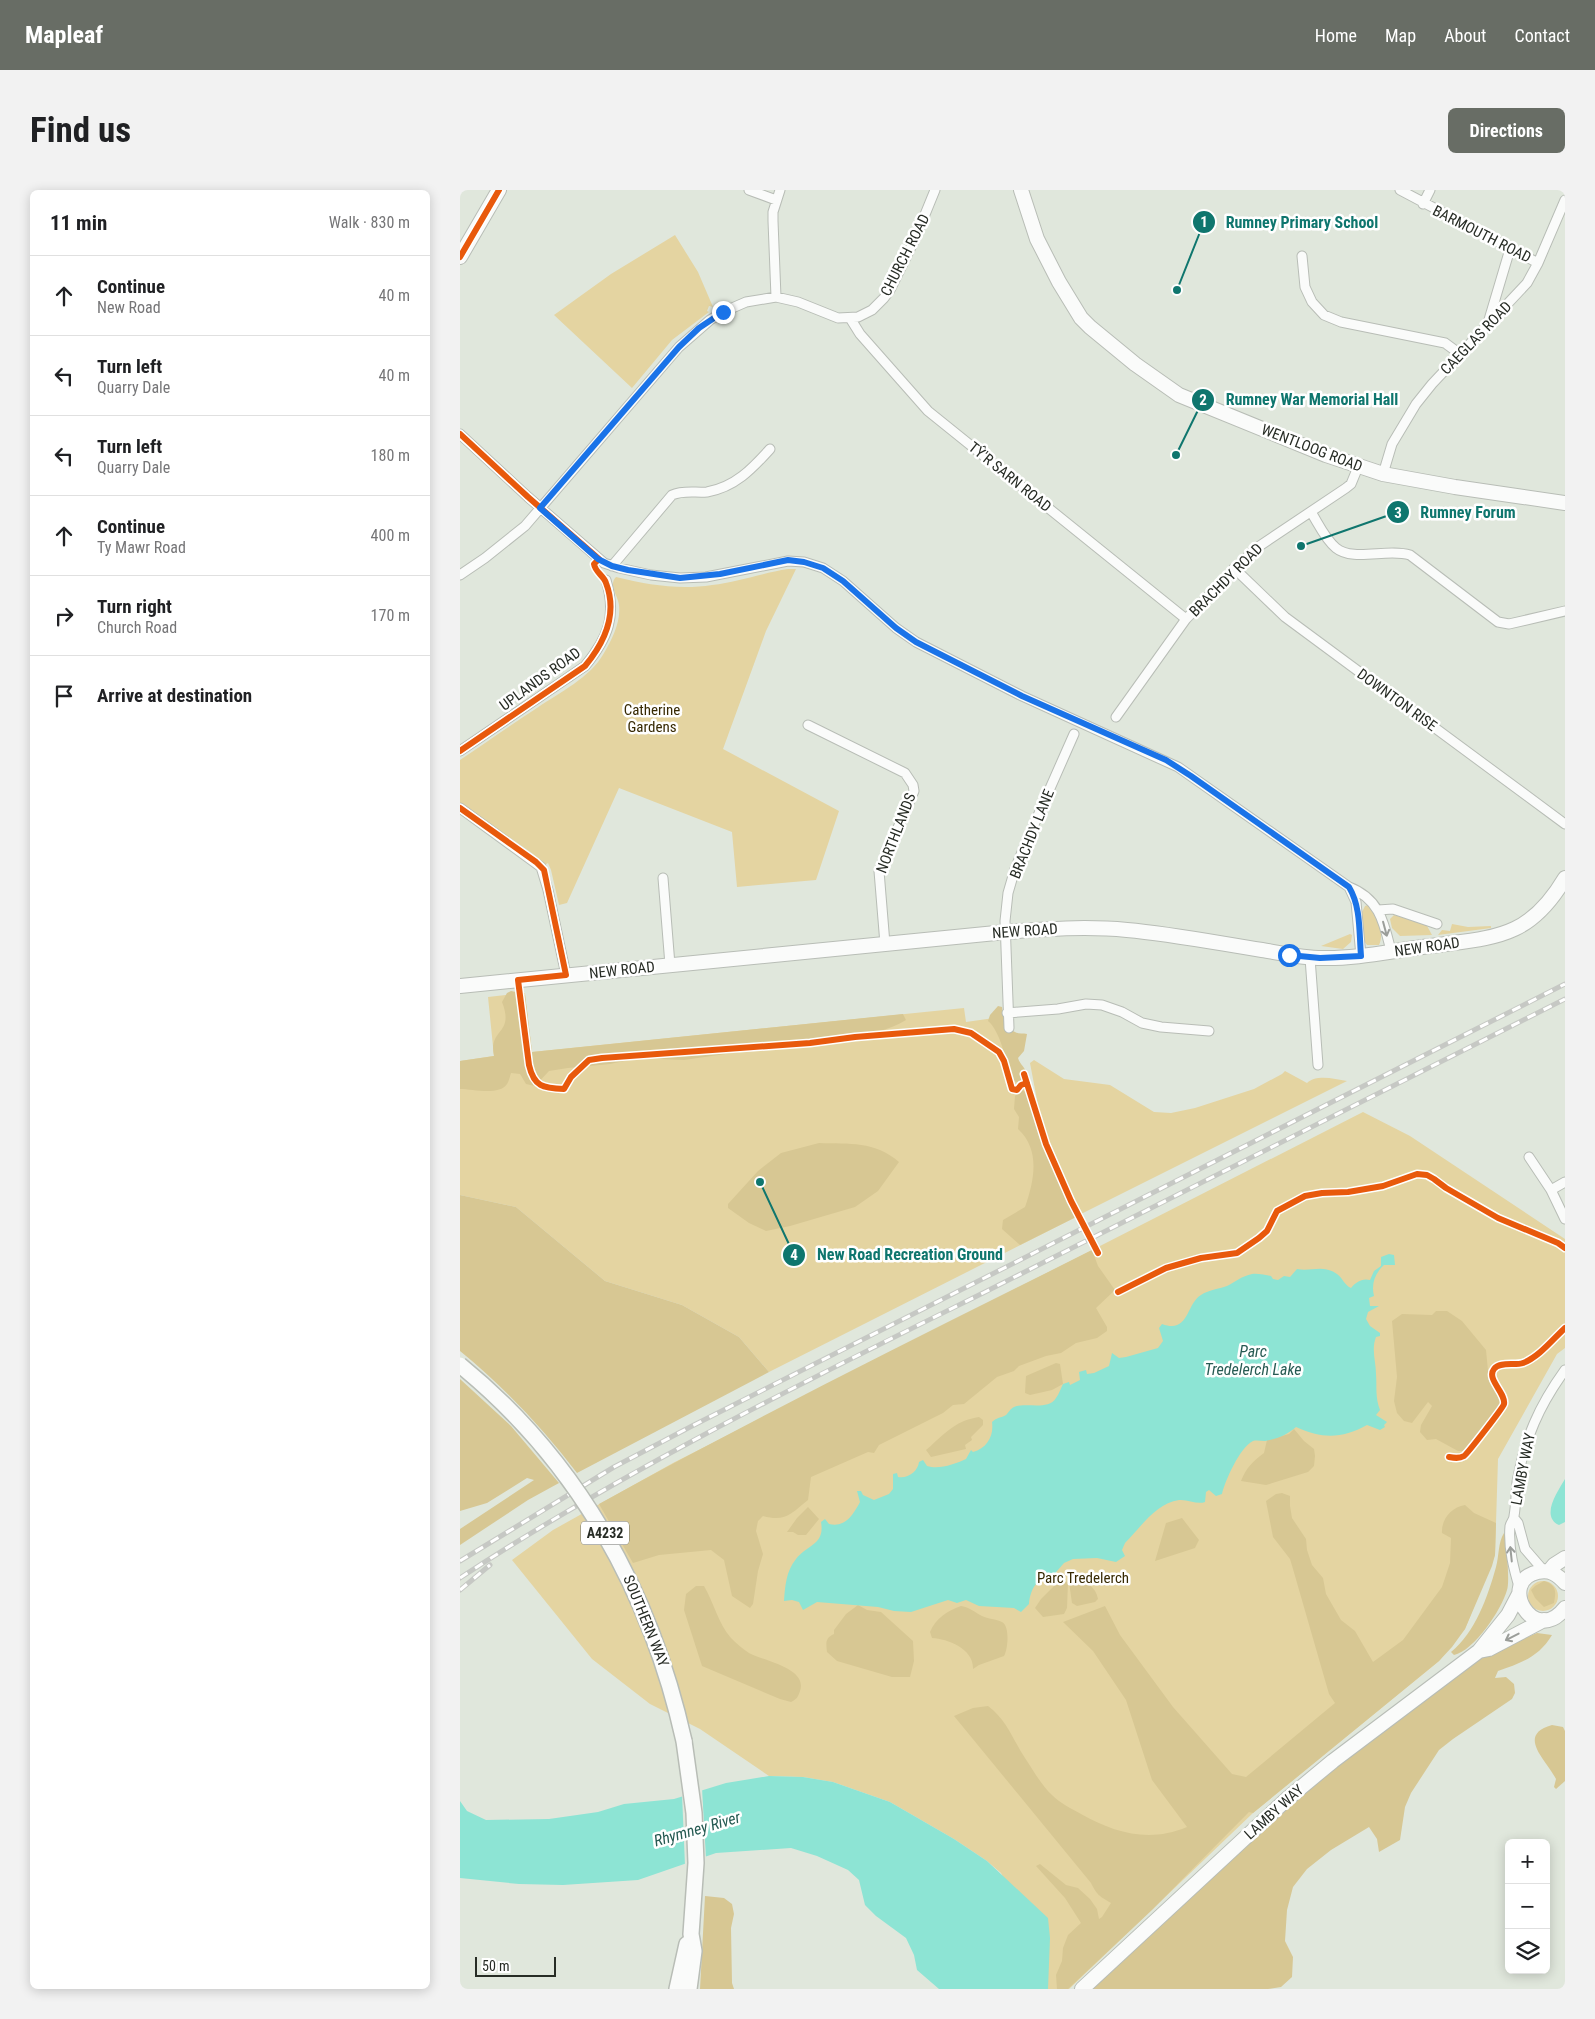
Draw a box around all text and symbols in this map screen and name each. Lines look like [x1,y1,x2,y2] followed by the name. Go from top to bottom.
[25,21,103,49] text: Mapleaf
[1315,25,1357,46] text: Home
[1385,25,1416,46] text: Map
[1444,25,1486,46] text: About
[1514,25,1570,46] text: Contact
[1448,108,1565,153] button: Directions
[30,110,131,151] text: Find us
[1430,201,1534,267] street label: BARMOUTH ROAD
[1191,207,1389,238] callout: Rumney Primary School
[50,211,107,235] text: 11 min
[877,211,933,299] street label: CHURCH ROAD
[329,213,410,232] text: Walk · 830 m
[1200,213,1208,231] text: 1
[1226,213,1378,232] text: Rumney Primary School
[97,275,165,298] text: Continue
[50,282,78,310] icon: ahead
[378,286,410,305] text: 40 m
[97,298,161,317] text: New Road
[1437,298,1515,378] street label: CAEGLAS ROAD
[712,301,735,324] route end
[97,355,162,378] text: Turn left
[50,362,78,390] icon: left
[378,366,410,385] text: 40 m
[97,378,170,397] text: Quarry Dale
[1190,384,1408,415] callout: Rumney War Memorial Hall
[1226,390,1398,409] text: Rumney War Memorial Hall
[1199,391,1207,409] text: 2
[1259,420,1365,476] street label: WENTLOOG ROAD
[97,435,162,458] text: Turn left
[965,438,1055,516] street label: TŶ'R SARN ROAD
[50,442,78,470] icon: left
[371,446,410,465] text: 180 m
[97,458,170,477] text: Quarry Dale
[1385,497,1525,528] callout: Rumney Forum
[1420,503,1516,522] text: Rumney Forum
[1394,504,1402,522] text: 3
[97,515,165,538] text: Continue
[50,522,78,550] icon: ahead
[371,526,410,545] text: 400 m
[97,538,186,557] text: Ty Mawr Road
[1186,540,1266,620] street label: BRACHDY ROAD
[97,595,172,618] text: Turn right
[50,602,78,630] icon: right
[371,606,410,625] text: 170 m
[97,618,177,637] text: Church Road
[496,644,584,714] street label: UPLANDS ROAD
[1354,665,1440,735] street label: DOWNTON RISE
[50,682,78,710] icon: arrive
[97,684,252,707] text: Arrive at destination
[624,701,680,736] park label: Catherine Gardens
[1006,787,1058,881] street label: BRACHDY LANE
[872,790,920,876] street label: NORTHLANDS
[992,920,1058,942] street label: NEW ROAD
[1381,920,1390,936] one-way arrow
[1393,934,1461,960] street label: NEW ROAD
[1278,944,1301,967] route start
[588,958,656,982] street label: NEW ROAD
[782,1239,1012,1270] callout: New Road Recreation Ground
[817,1245,1003,1264] text: New Road Recreation Ground
[790,1246,798,1264] text: 4
[1205,1342,1301,1379] water label: Parc Tredelerch Lake
[1507,1431,1539,1507] street label: LAMBY WAY
[581,1522,629,1545] road number: A4232
[1507,1546,1516,1562] one-way arrow
[1037,1569,1129,1587] park label: Parc Tredelerch
[619,1572,673,1670] street label: SOUTHERN WAY
[1505,1633,1520,1642] one-way arrow
[1241,1781,1307,1843] street label: LAMBY WAY
[652,1807,744,1850] water label: Rhymney River
[1505,1839,1550,1974] map controls
[1505,1839,1550,1884] button: +
[1505,1884,1550,1929] button: −
[1505,1929,1550,1974] button: layers
[475,1954,556,1977] scale bar
[482,1958,510,1974] text: 50 m

